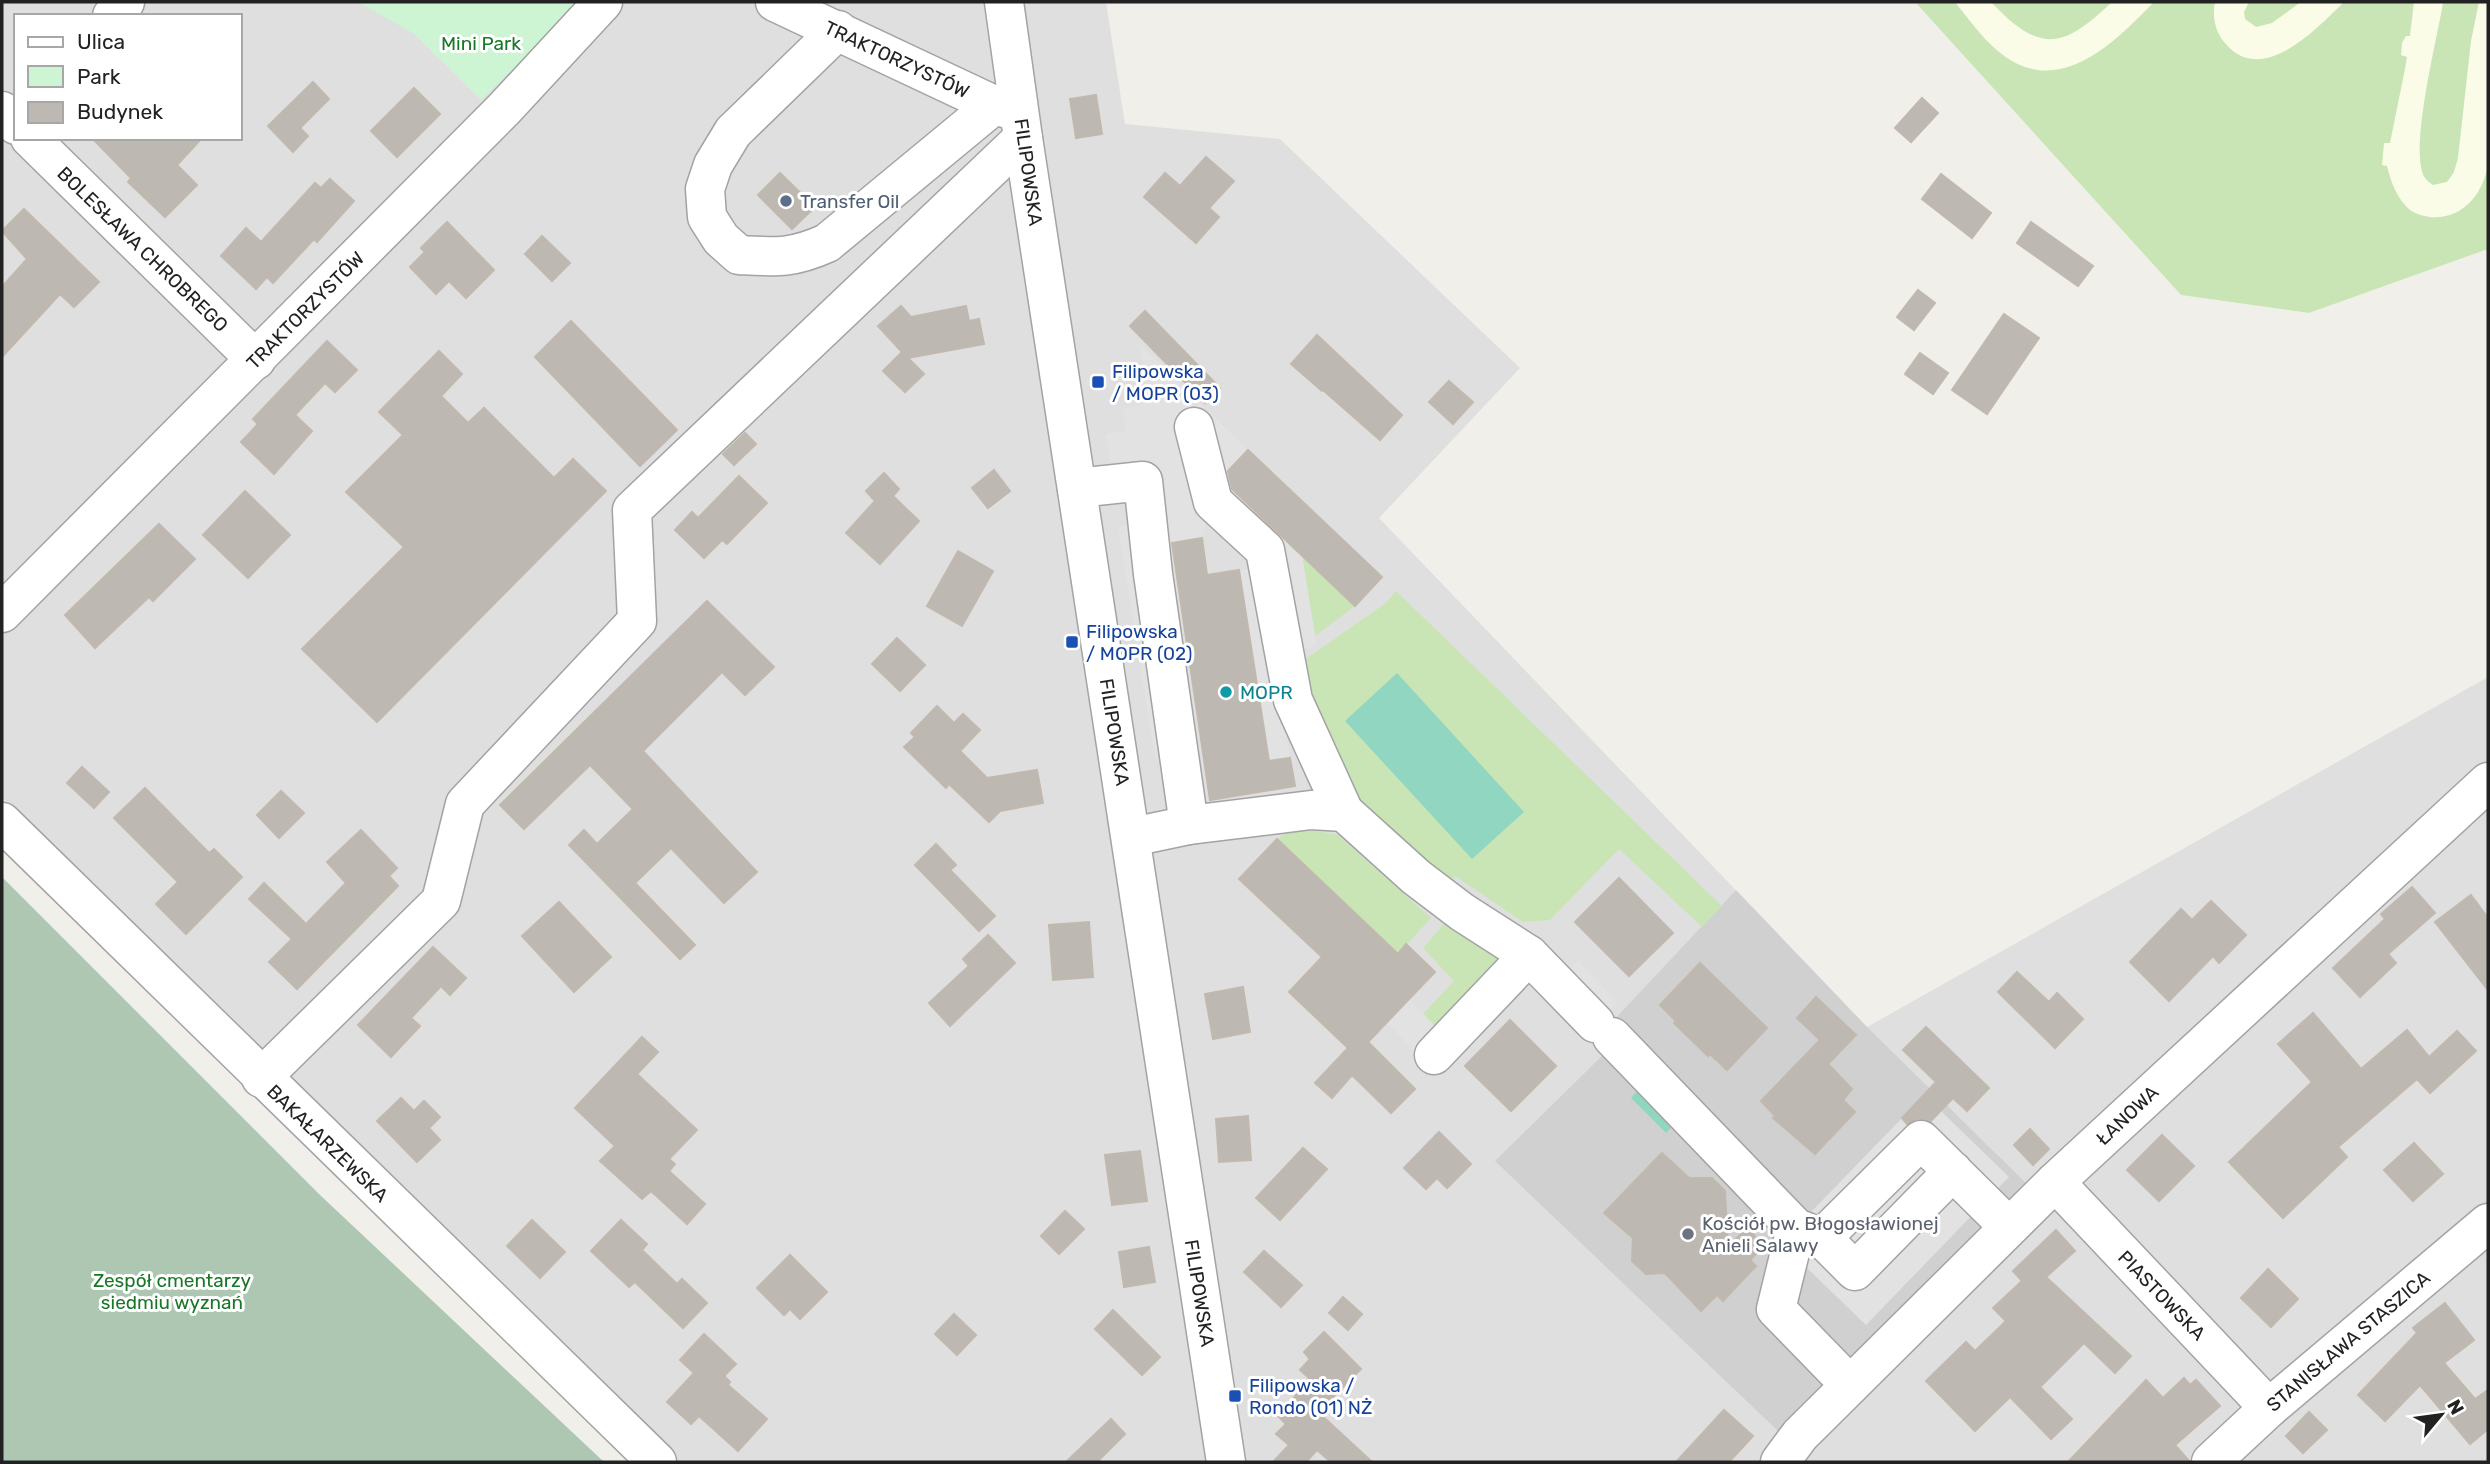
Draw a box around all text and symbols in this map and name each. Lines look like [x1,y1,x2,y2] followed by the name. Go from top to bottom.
[14,14,242,140] legend
[821,16,973,103] street label: TRAKTORZYSTÓW
[77,29,125,54] text: Ulica
[441,32,521,55] park label: Mini Park
[77,64,121,89] text: Park
[77,99,163,124] text: Budynek
[1010,117,1047,227] street label: FILIPOWSKA
[53,162,233,337] street label: BOLESŁAWA CHROBREGO
[800,190,900,213] place label: Transfer Oil
[778,193,794,209] marker: Transfer Oil
[242,247,369,374] street label: TRAKTORZYSTÓW
[1112,360,1219,405] place label: Filipowska / MOPR (03)
[1090,374,1106,390] marker: Filipowska / MOPR (03)
[1086,620,1192,665] place label: Filipowska / MOPR (02)
[1064,634,1080,650] marker: Filipowska / MOPR (02)
[1095,677,1134,788] street label: FILIPOWSKA
[1240,681,1293,704] place label: MOPR
[1218,684,1234,700] marker: MOPR
[262,1080,393,1207] street label: BAKAŁARZEWSKA
[2091,1081,2164,1150] street label: ŁANOWA
[1702,1212,1939,1257] place label: Kościół pw. Błogosławionej Anieli Salawy
[1680,1226,1696,1242] marker: Kościół pw. Błogosławionej Anieli Salawy
[1180,1238,1219,1349] street label: FILIPOWSKA
[2113,1246,2210,1345] street label: PIASTOWSKA
[2262,1266,2435,1417] street label: STANISŁAWA STASZICA
[93,1269,251,1314] park label: Zespół cmentarzy siedmiu wyznań
[1249,1374,1372,1419] place label: Filipowska / Rondo (01) NŻ
[2406,1380,2476,1450] north arrow
[1227,1388,1243,1404] marker: Filipowska / Rondo (01) NŻ
[2442,1395,2469,1419] text: N

